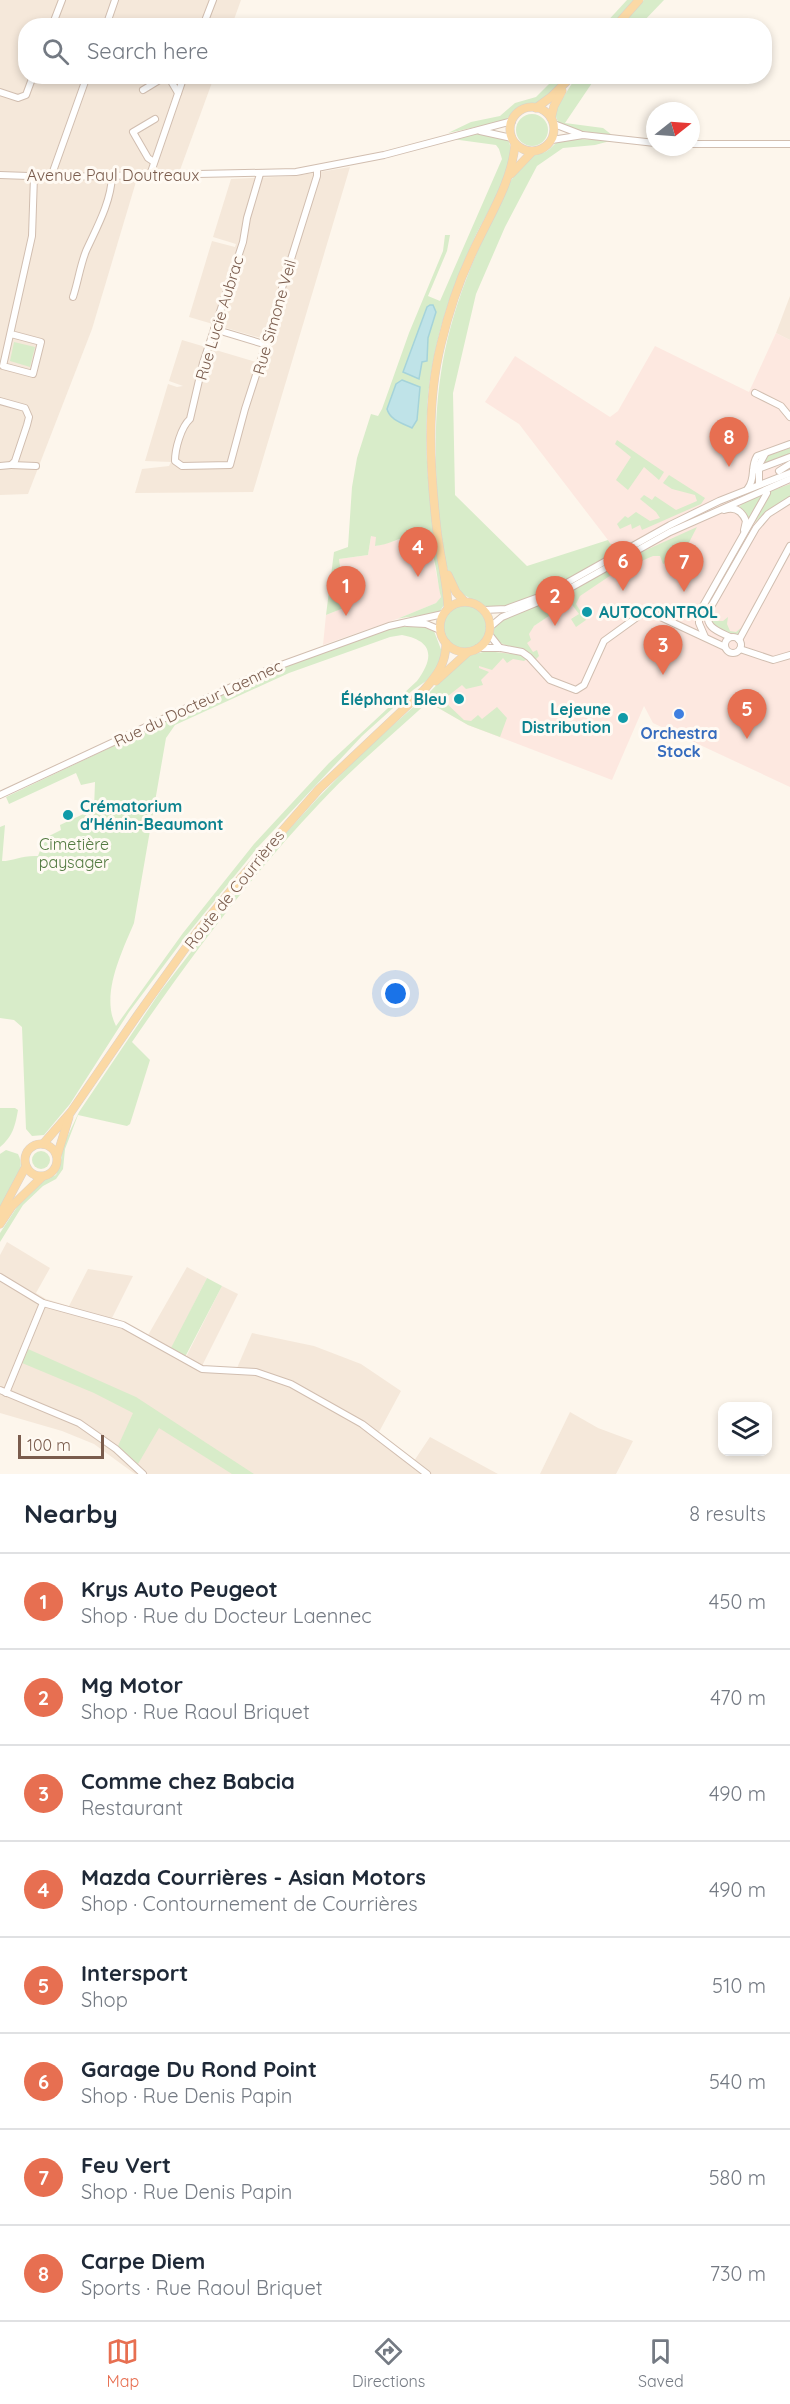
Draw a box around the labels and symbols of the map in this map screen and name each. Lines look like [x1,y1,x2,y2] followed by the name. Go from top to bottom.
[646,102,700,156] north arrow
[27,165,199,185] street label: Avenue Paul Doutreaux
[191,254,247,382] street label: Rue Lucie Aubrac
[248,257,300,377] street label: Rue Simone Veil
[710,418,748,467] pin: 8
[398,528,438,577] pin: 4
[604,542,642,591] pin: 6
[664,542,704,592] pin: 7
[326,566,366,616] pin: 1
[536,576,574,626] pin: 2
[599,602,718,622] place label: AUTOCONTROL
[580,605,594,619] marker: AUTOCONTROL
[644,626,682,675] pin: 3
[111,655,285,751] street label: Rue du Docteur Laennec
[341,689,447,709] place label: Éléphant Bleu
[728,690,766,739] pin: 5
[452,692,466,706] marker: Éléphant Bleu
[522,699,611,737] place label: Lejeune Distribution
[672,707,686,721] marker: Orchestra Stock
[616,711,630,725] marker: Lejeune Distribution
[641,723,717,761] place label: Orchestra Stock
[80,796,224,834] place label: Crématorium d'Hénin-Beaumont
[61,808,75,822] marker: Crématorium d'Hénin-Beaumont
[180,825,288,953] street label: Route de Courrières
[39,834,109,872] park label: Cimetière paysager
[381,979,410,1008] your location
[18,1432,104,1460] scale bar

